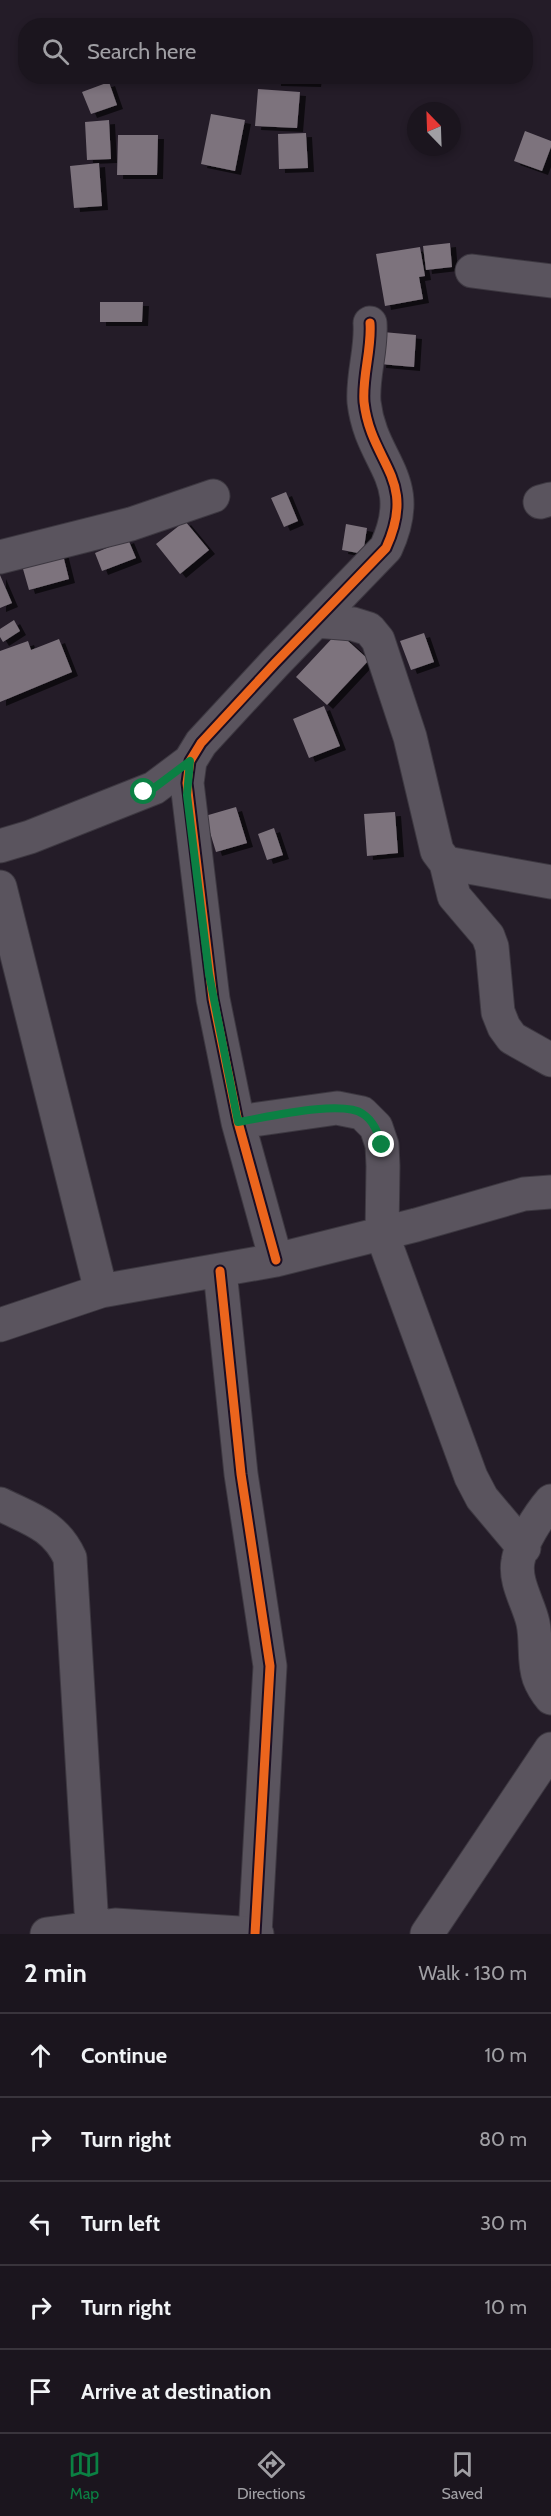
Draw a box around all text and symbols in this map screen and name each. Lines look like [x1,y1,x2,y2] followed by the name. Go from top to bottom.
[18,18,533,84] search box
[39,35,72,68] icon: search
[87,38,196,65] text: Search here
[407,102,461,156] north arrow
[130,778,156,804] route start
[368,1131,394,1157] route end
[24,1957,87,1989] text: 2 min
[419,1961,527,1985] text: Walk · 130 m
[24,2039,57,2072] icon: ahead
[81,2042,167,2069] text: Continue
[484,2043,527,2067] text: 10 m
[24,2123,57,2156] icon: right
[81,2126,171,2153] text: Turn right
[479,2127,527,2151] text: 80 m
[24,2207,57,2240] icon: left
[81,2210,160,2237] text: Turn left
[480,2211,527,2235] text: 30 m
[24,2291,57,2324] icon: right
[81,2294,171,2321] text: Turn right
[484,2295,527,2319] text: 10 m
[24,2375,57,2408] icon: arrive
[81,2378,271,2405] text: Arrive at destination
[68,2448,101,2503] tab: Map
[237,2448,305,2503] tab: Directions
[441,2448,483,2503] tab: Saved

